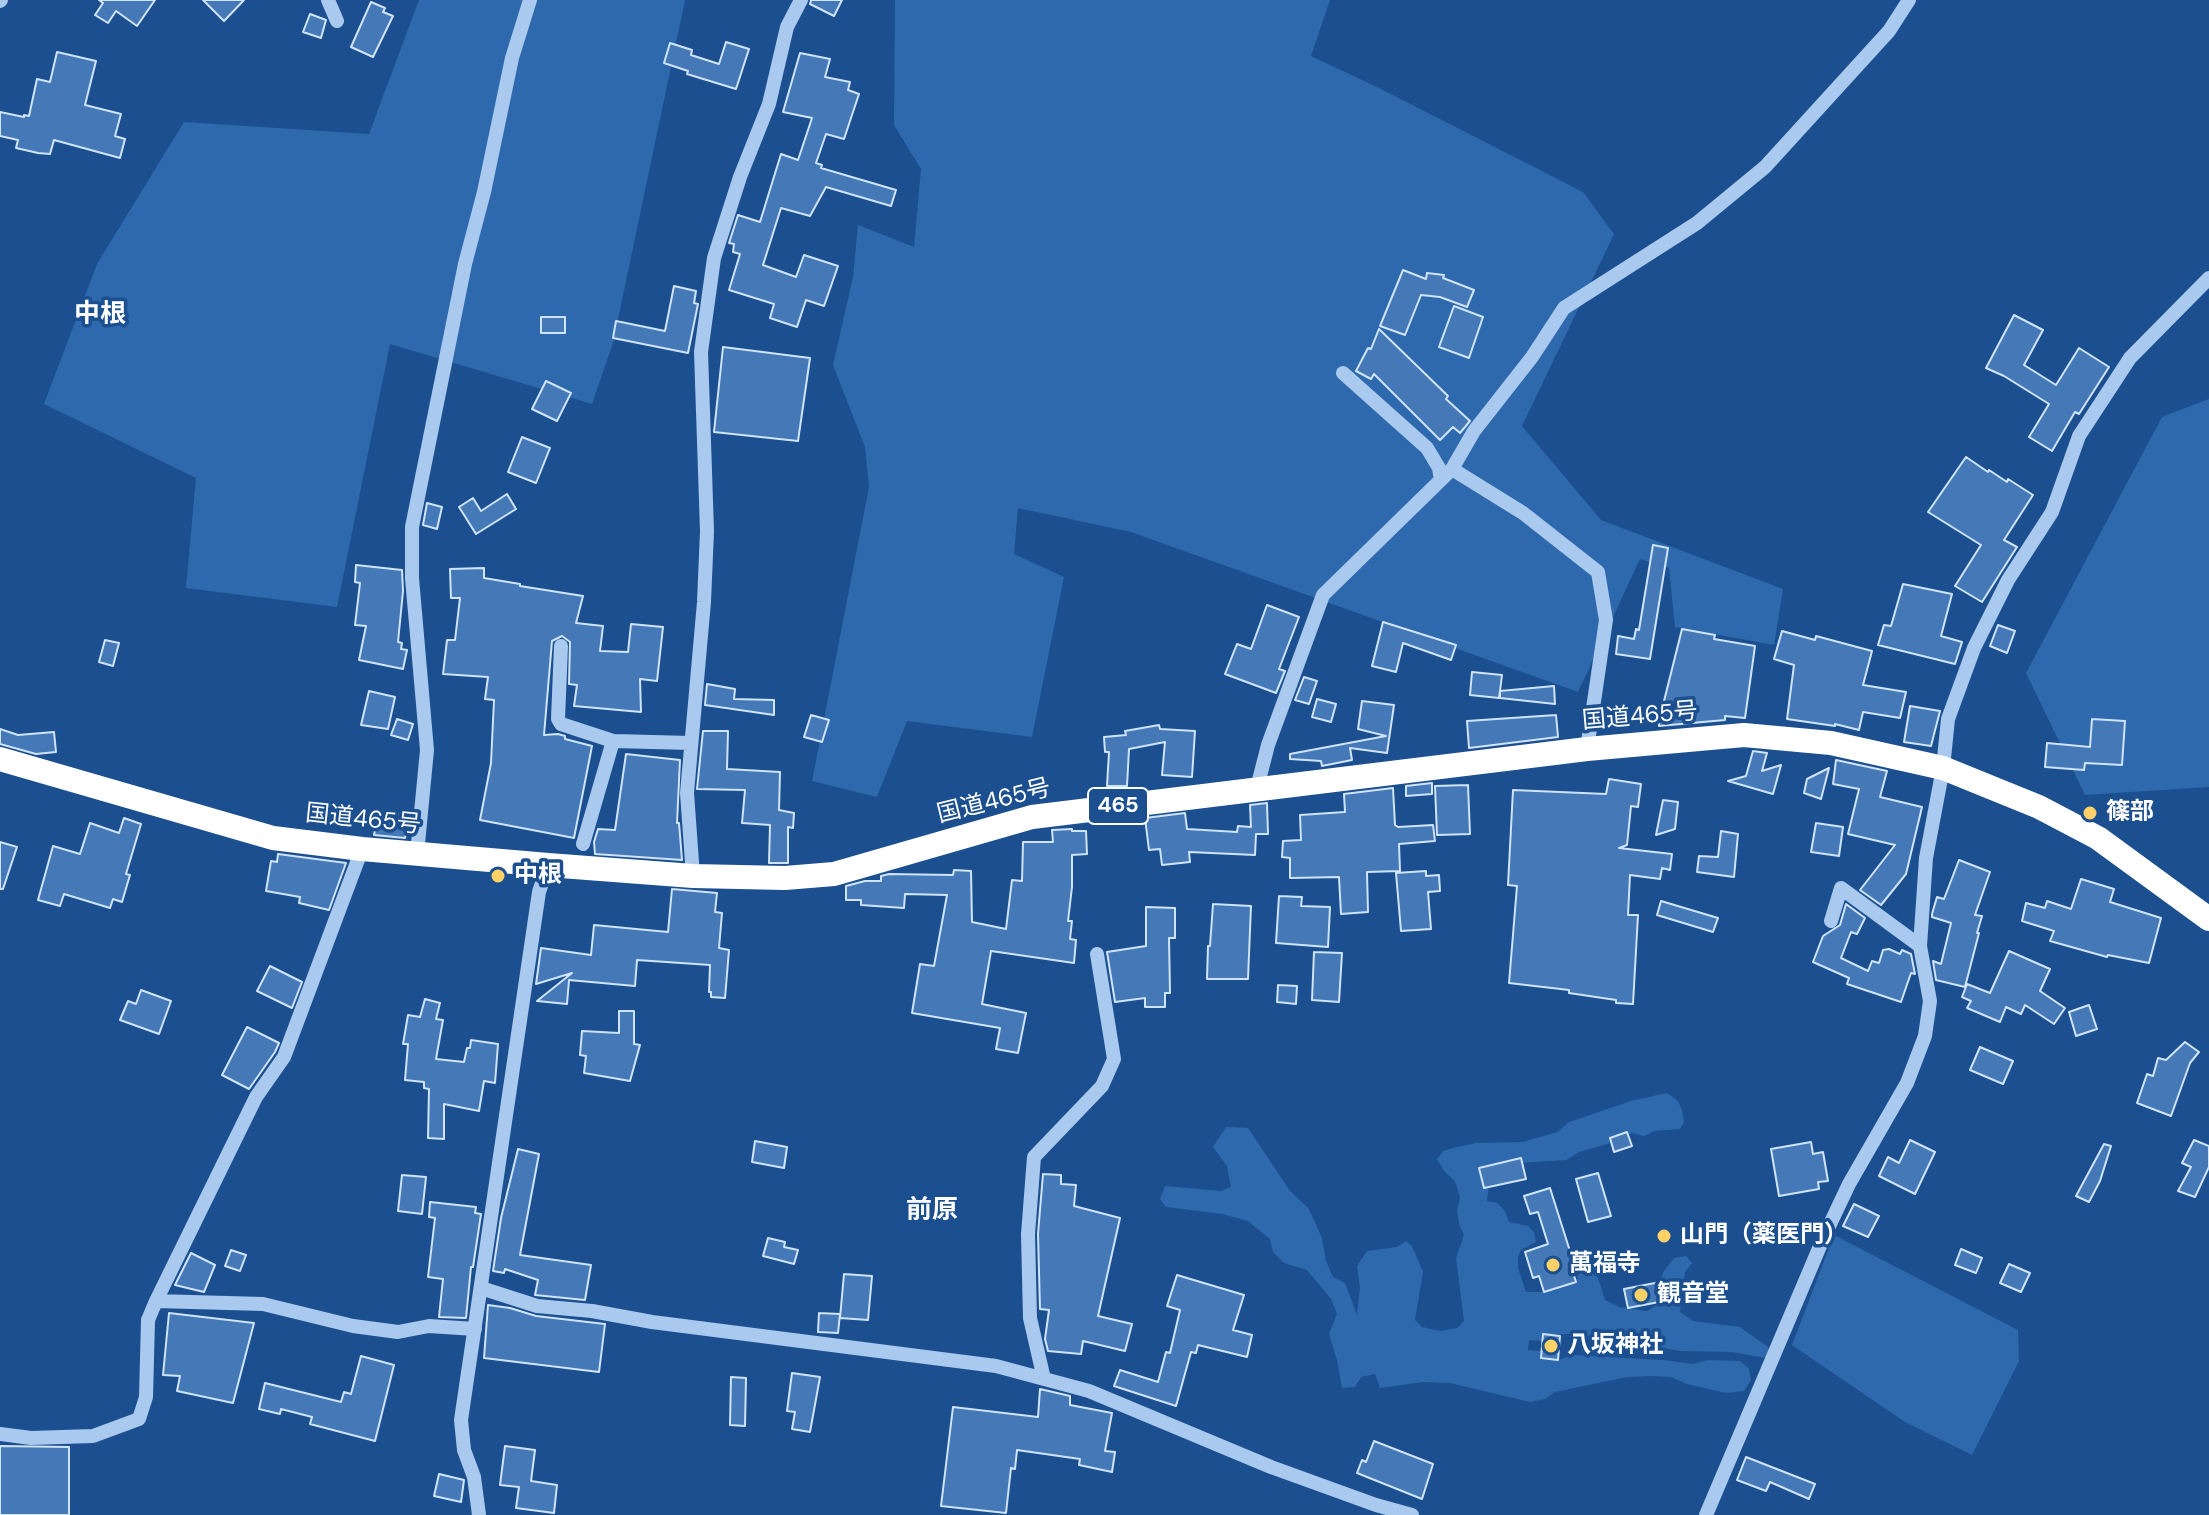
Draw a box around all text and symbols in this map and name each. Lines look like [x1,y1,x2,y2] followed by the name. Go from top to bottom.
[74,299,126,331] district label: 中根
[1581,698,1699,736] street label: 国道465号
[934,774,1054,830] street label: 国道465号
[1088,788,1148,824] road number: 465
[2106,799,2154,827] place label: 篠部
[304,800,422,840] street label: 国道465号
[2081,804,2099,822] marker: 篠部
[514,862,562,890] place label: 中根
[489,867,507,885] marker: 中根
[906,1195,958,1227] district label: 前原
[1680,1222,1848,1250] place label: 山門（薬医門）
[1655,1227,1673,1245] marker: 山門（薬医門）
[1569,1251,1641,1279] place label: 萬福寺
[1544,1256,1562,1274] marker: 萬福寺
[1657,1281,1729,1309] place label: 観音堂
[1632,1286,1650,1304] marker: 観音堂
[1567,1332,1663,1360] place label: 八坂神社
[1542,1337,1560,1355] marker: 八坂神社

